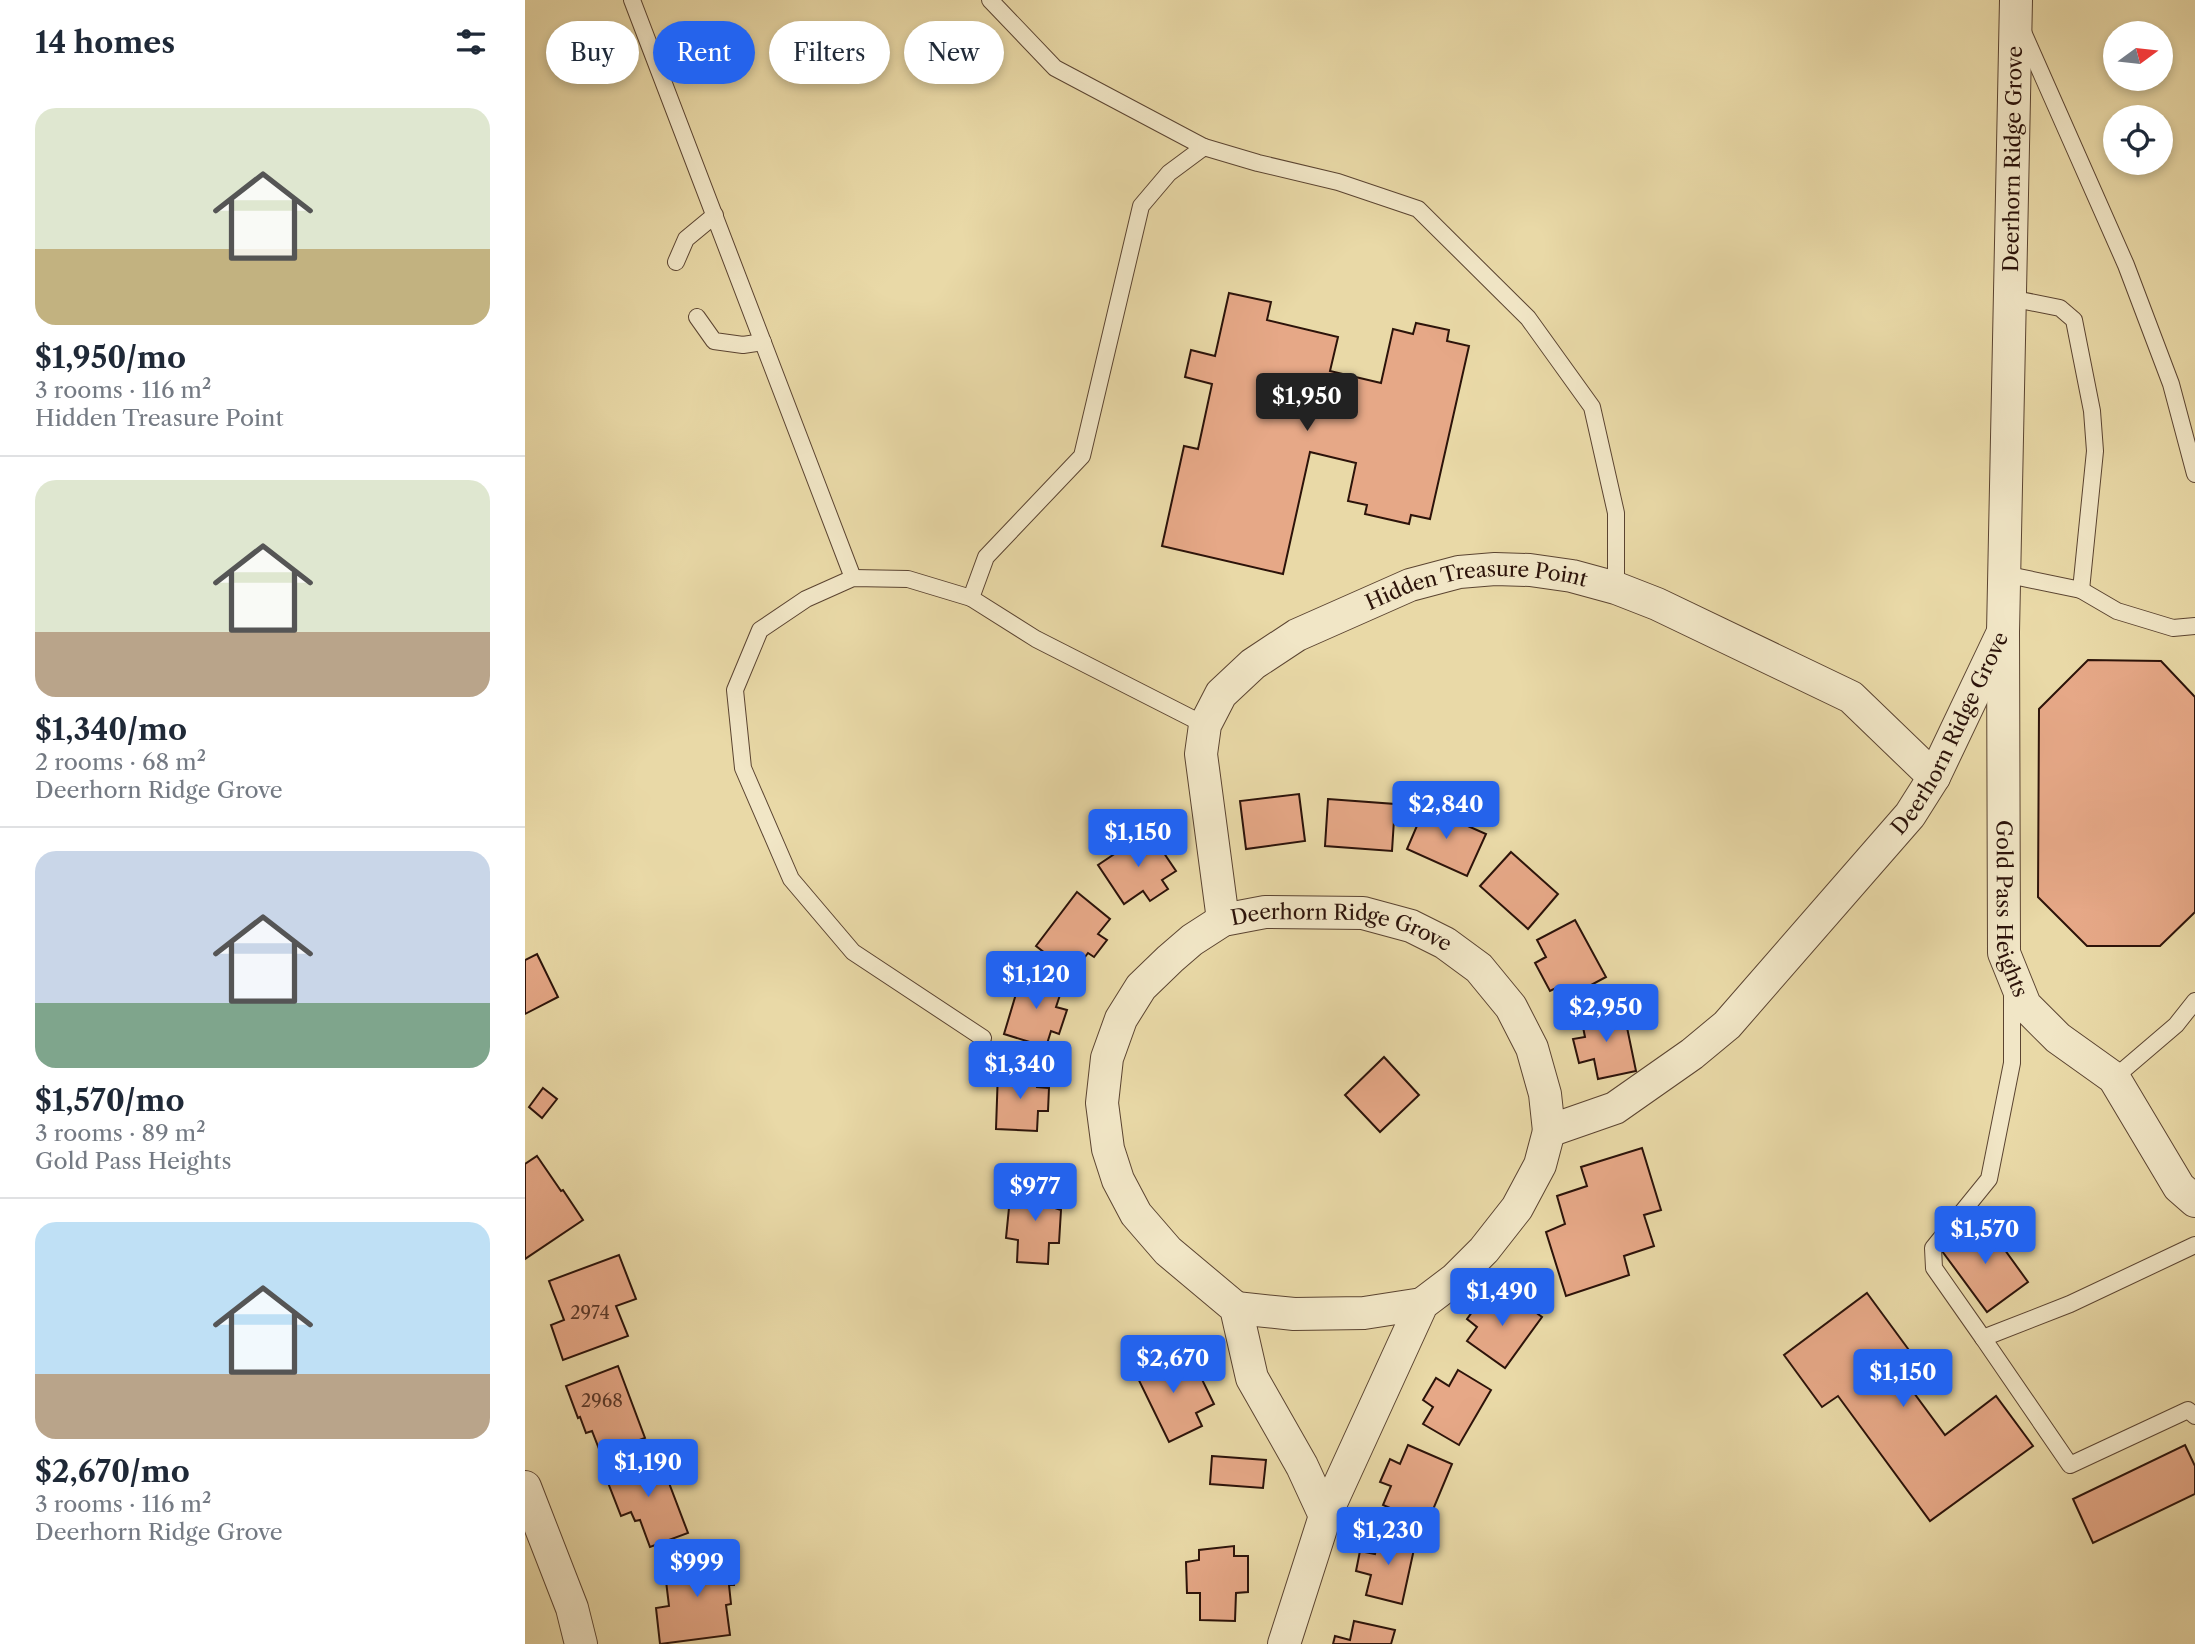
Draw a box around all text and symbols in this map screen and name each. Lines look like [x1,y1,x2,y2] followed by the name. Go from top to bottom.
[546,21,639,84] chip: Buy
[653,21,755,84] chip: Rent
[769,21,890,84] chip: Filters
[904,21,1004,84] chip: New
[2103,21,2173,91] north arrow
[2103,21,2173,175] map controls
[452,23,490,61] icon: filters
[35,24,175,61] text: 14 homes
[1998,46,2027,272] street label: Deerhorn Ridge Grove
[2103,105,2173,175] button: locate
[200,153,326,279] icon: home
[35,339,186,376] text: $1,950/mo
[1250,374,1364,433] pin: $1,950
[35,376,211,404] text: 3 rooms · 116 m²
[1272,382,1342,410] text: $1,950
[35,404,284,432] text: Hidden Treasure Point
[200,525,326,651] icon: home
[1361,556,1591,615] street label: Hidden Treasure Point
[1886,628,2013,840] street label: Deerhorn Ridge Grove
[35,711,187,748] text: $1,340/mo
[35,748,206,776] text: 2 rooms · 68 m²
[35,776,283,804] text: Deerhorn Ridge Grove
[1389,782,1503,841] pin: $2,840
[1408,790,1484,818] text: $2,840
[1081,810,1195,869] pin: $1,150
[1104,818,1172,846] text: $1,150
[1992,820,2034,1001] street label: Gold Pass Heights
[200,896,326,1022] icon: home
[1228,898,1456,956] street label: Deerhorn Ridge Grove
[979,951,1093,1011] pin: $1,120
[1002,960,1070,988] text: $1,120
[1549,984,1663,1044] pin: $2,950
[1569,993,1643,1021] text: $2,950
[963,1042,1077,1101] pin: $1,340
[985,1050,1055,1078] text: $1,340
[35,1082,185,1119] text: $1,570/mo
[35,1119,206,1147] text: 3 rooms · 89 m²
[35,1147,232,1175] text: Gold Pass Heights
[994,1164,1076,1223] pin: $977
[1010,1172,1060,1200] text: $977
[1928,1206,2042,1266] pin: $1,570
[1951,1215,2019,1243] text: $1,570
[200,1267,326,1393] icon: home
[1445,1268,1559,1328] pin: $1,490
[1466,1277,1538,1305] text: $1,490
[570,1302,610,1324] house number: 2974
[1116,1336,1230,1395] pin: $2,670
[1137,1344,1209,1372] text: $2,670
[1846,1350,1960,1409] pin: $1,150
[1869,1358,1937,1386] text: $1,150
[581,1390,623,1412] house number: 2968
[591,1440,705,1499] pin: $1,190
[614,1448,682,1476] text: $1,190
[35,1453,190,1490] text: $2,670/mo
[35,1490,211,1518] text: 3 rooms · 116 m²
[1331,1508,1445,1567] pin: $1,230
[1353,1516,1423,1544] text: $1,230
[35,1518,283,1546] text: Deerhorn Ridge Grove
[656,1540,738,1599] pin: $999
[670,1548,724,1576] text: $999

